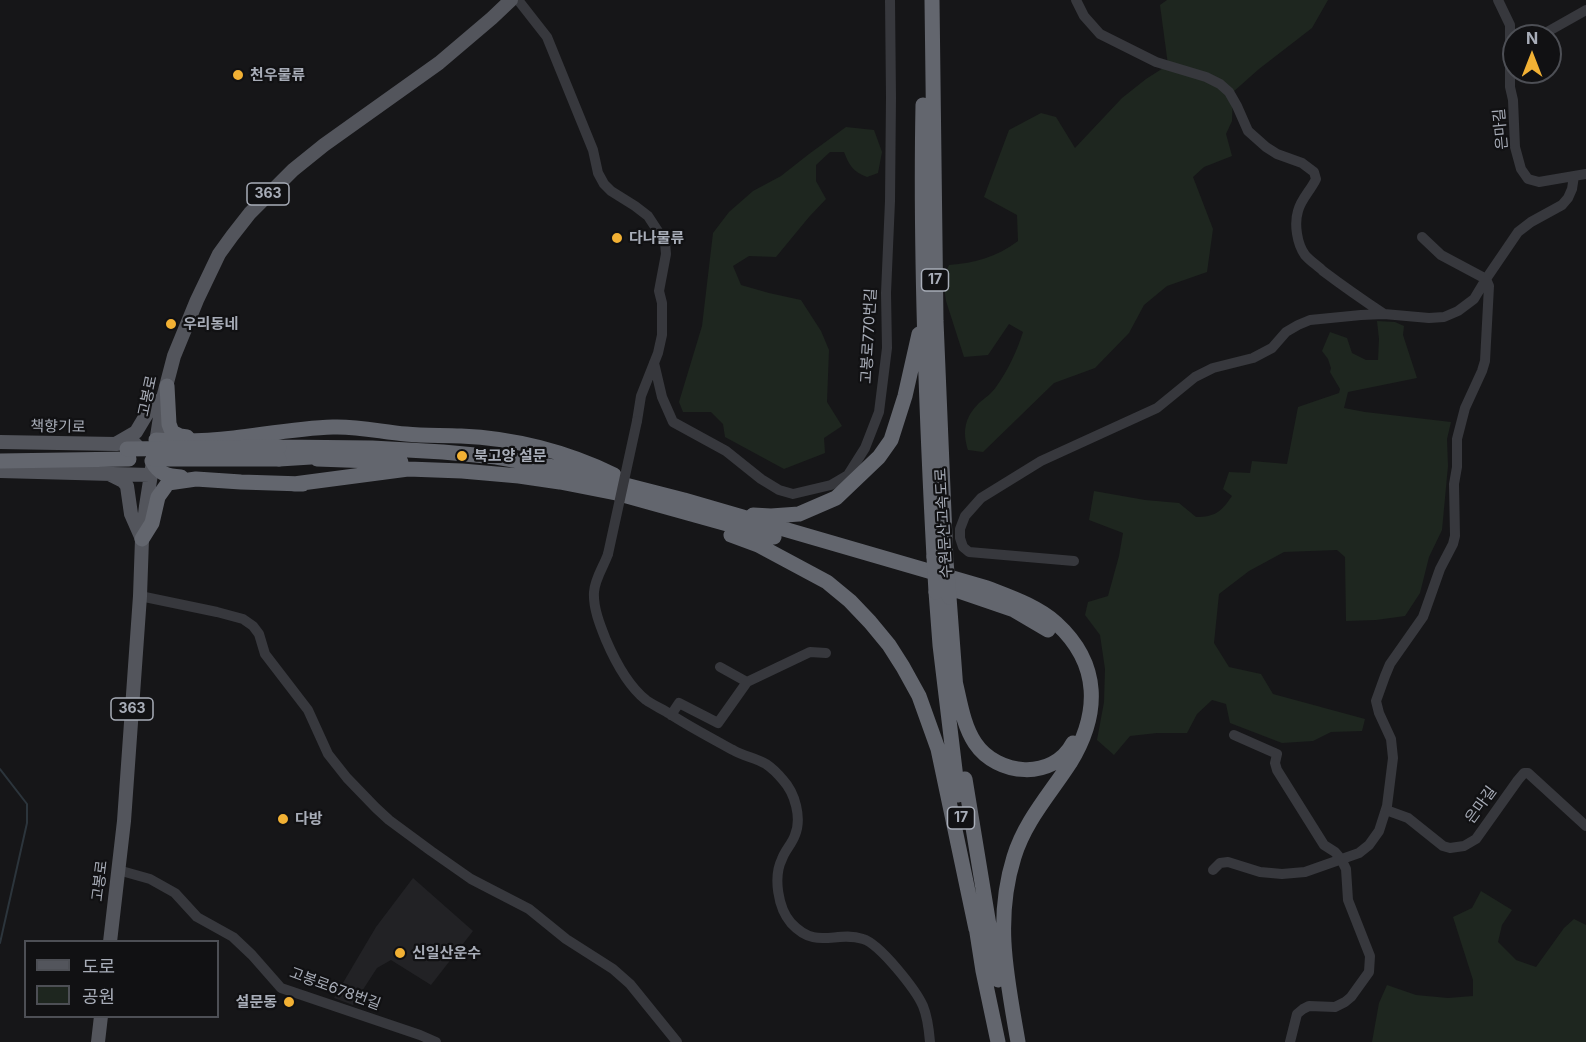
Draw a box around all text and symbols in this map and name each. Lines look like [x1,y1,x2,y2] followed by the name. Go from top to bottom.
[1502,24,1562,84] north arrow
[1526,28,1538,48] text: N
[250,66,305,84] place label: 천우물류
[231,68,245,82] marker: 천우물류
[1490,108,1512,150] street label: 은마길
[247,183,289,205] road number: 363
[629,229,684,247] place label: 다나물류
[610,231,624,245] marker: 다나물류
[922,269,948,291] road number: 17
[858,288,880,384] street label: 고봉로770번길
[183,315,238,333] place label: 우리동네
[164,317,178,331] marker: 우리동네
[135,374,161,418] street label: 고봉로
[30,418,86,436] street label: 책향기로
[474,447,547,465] place label: 북고양 설문
[455,449,469,463] marker: 북고양 설문
[932,467,956,579] street label: 수원문산고속도로
[111,698,153,720] road number: 363
[1462,783,1500,827] street label: 은마길
[948,807,974,829] road number: 17
[295,810,323,828] place label: 다방
[276,812,290,826] marker: 다방
[89,859,111,903] street label: 고봉로
[24,940,219,1018] legend
[412,944,481,962] place label: 신일산운수
[393,946,407,960] marker: 신일산운수
[82,956,115,977] text: 도로
[287,964,383,1014] street label: 고봉로678번길
[82,986,115,1007] text: 공원
[236,993,277,1011] place label: 설문동
[282,995,296,1009] marker: 설문동

